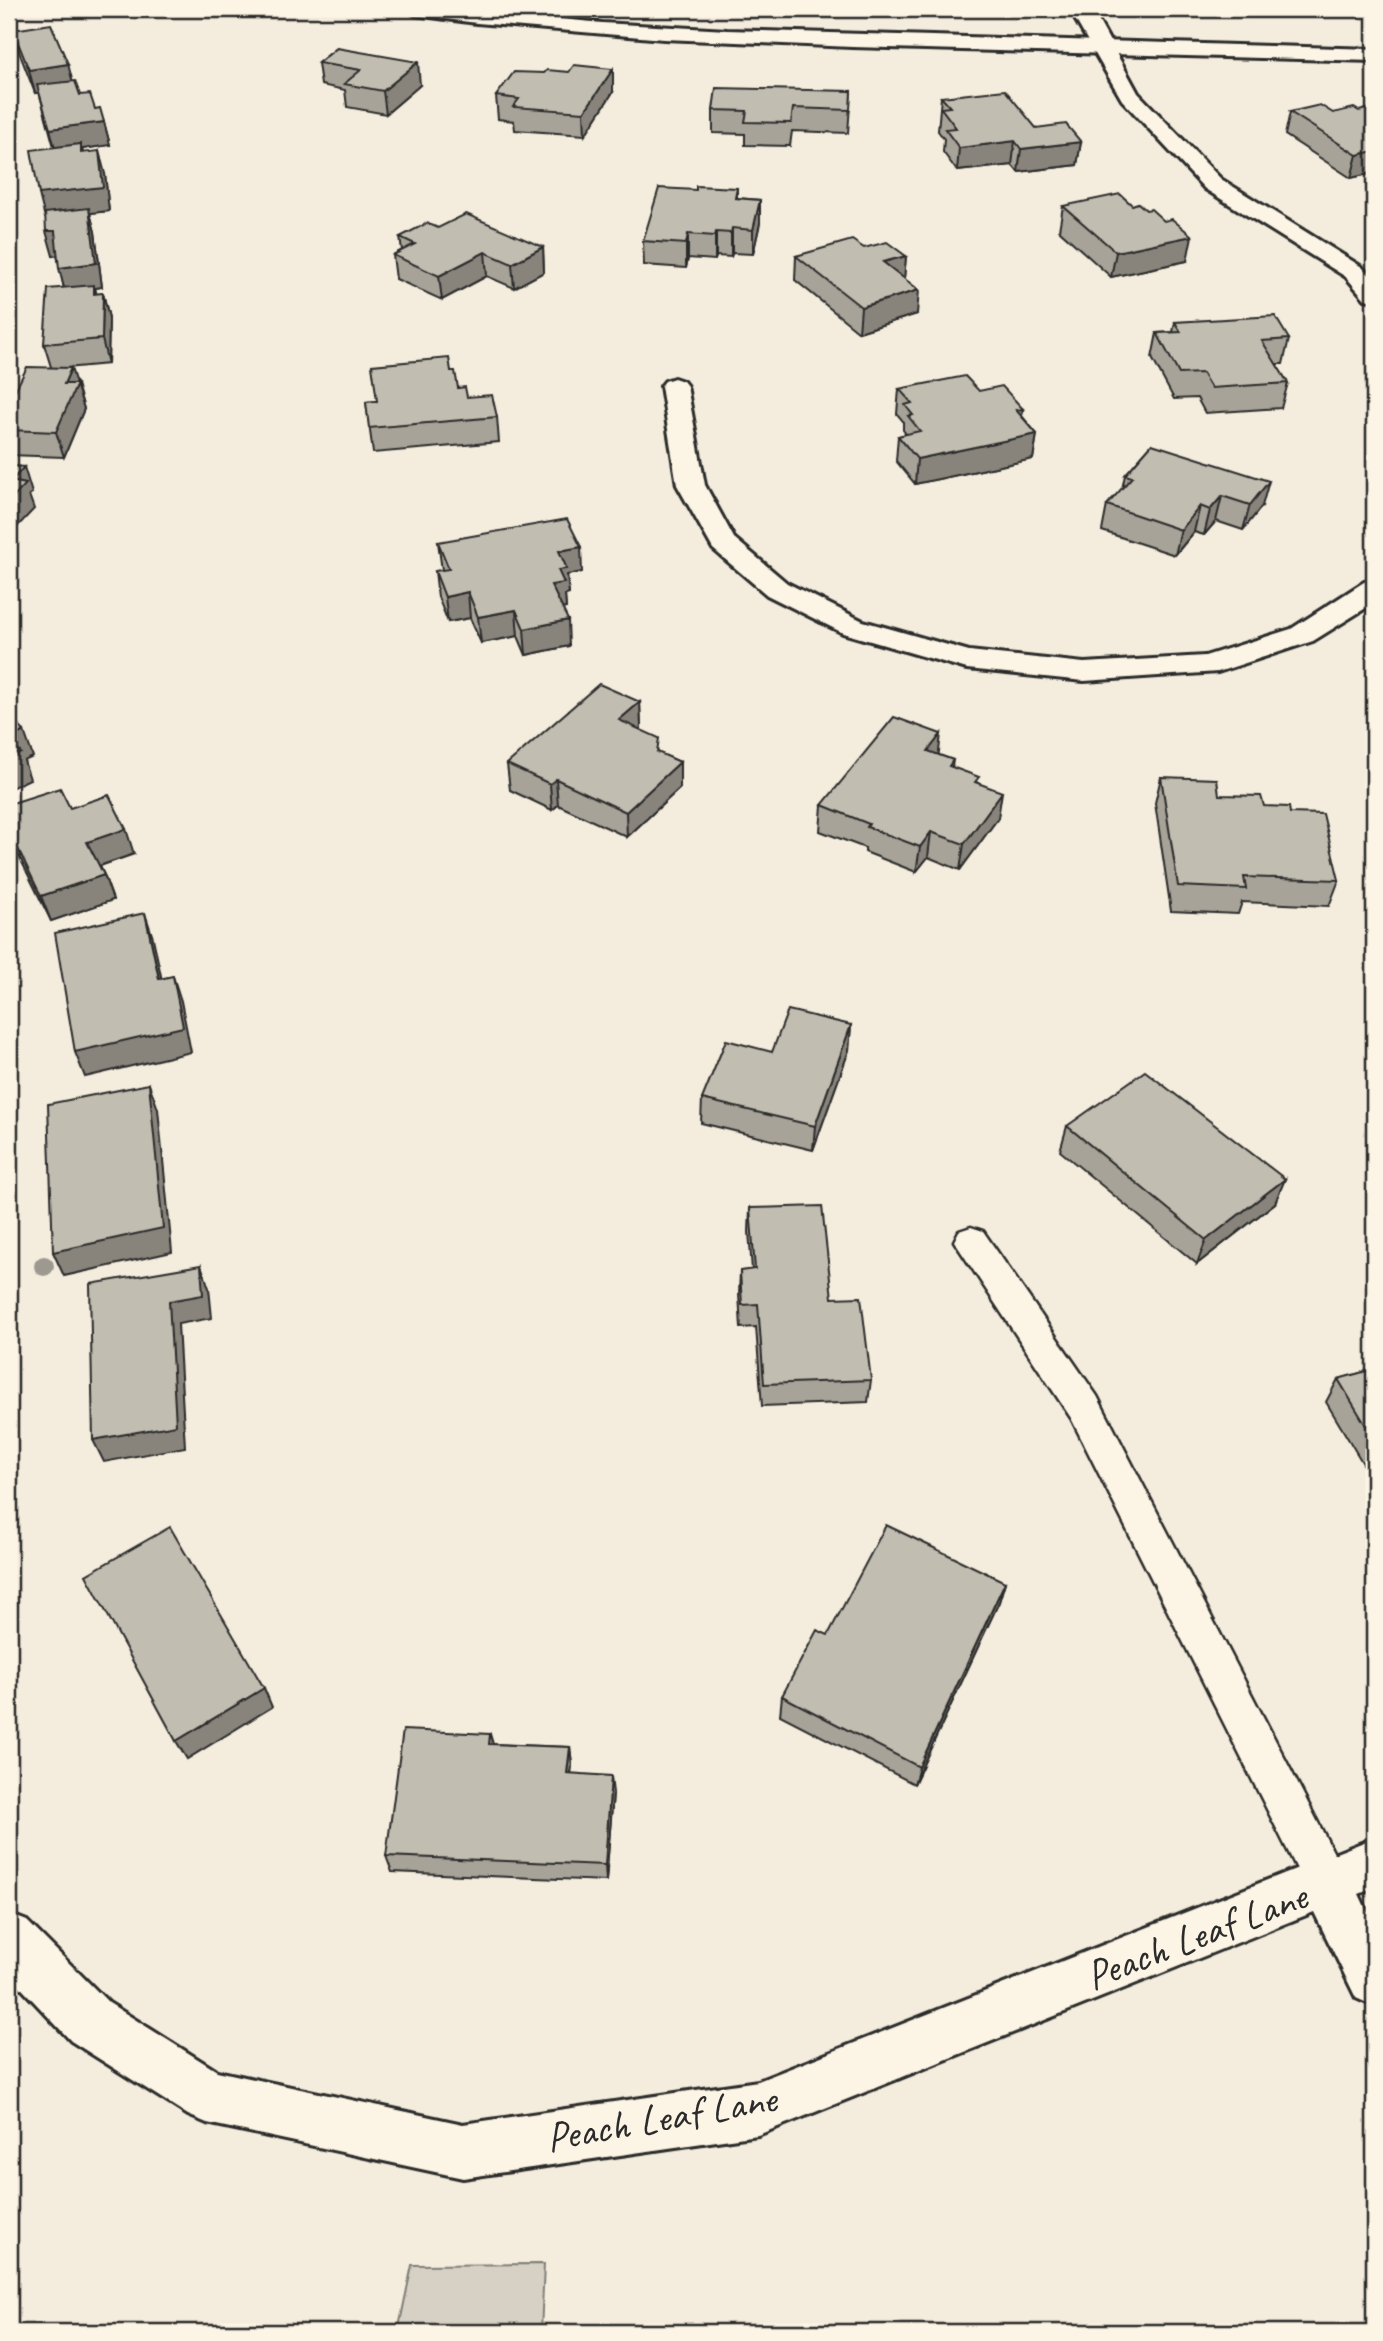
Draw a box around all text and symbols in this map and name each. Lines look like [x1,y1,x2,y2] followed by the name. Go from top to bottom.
[1078,1869,1316,2002] street label: Peach Leaf Lane
[542,2071,783,2164] street label: Peach Leaf Lane

